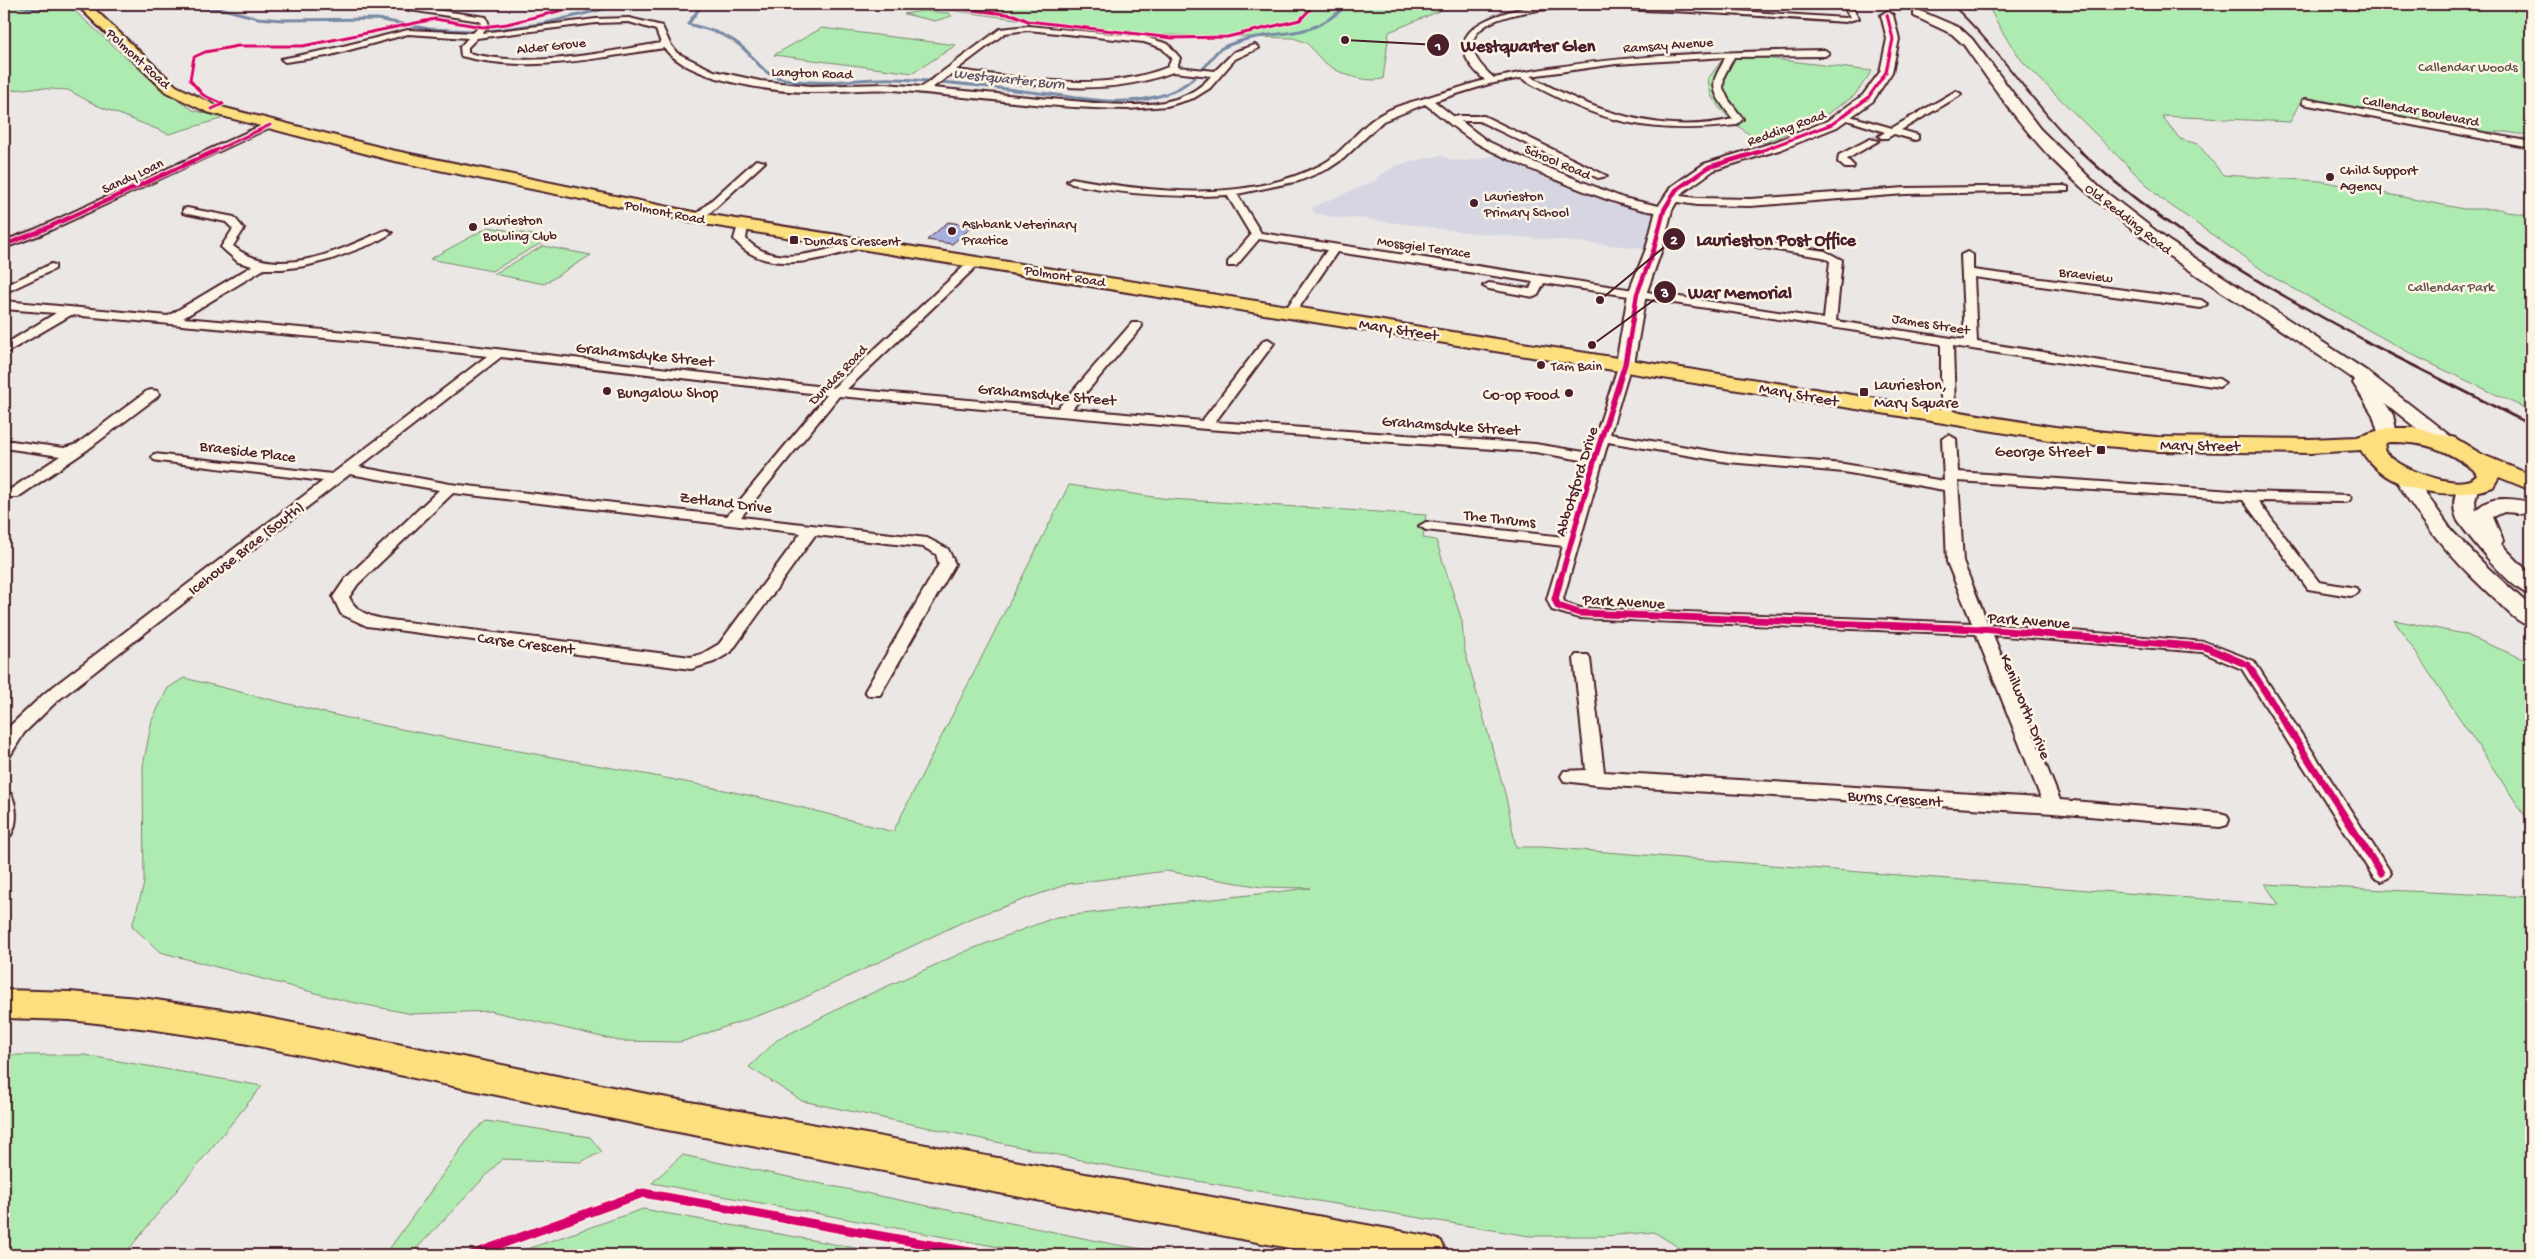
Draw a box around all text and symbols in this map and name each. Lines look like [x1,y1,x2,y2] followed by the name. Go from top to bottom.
[101,25,174,95] street label: Polmont Road
[1425,28,1605,61] callout: Westquarter Glen
[516,35,587,60] street label: Alder Grove
[1623,35,1715,58] street label: Ramsay Avenue
[1460,37,1596,58] text: Westquarter Glen
[1434,38,1441,56] text: 1
[2418,60,2519,77] park label: Callendar Woods
[771,65,854,84] street label: Langton Road
[952,65,1066,95] water label: Westquarter Burn
[2361,93,2482,132] street label: Callendar Boulevard
[1745,107,1830,151] street label: Redding Road
[1521,142,1594,186] street label: School Road
[99,155,167,199] street label: Sandy Loan
[2340,163,2419,196] place label: Child Support Agency
[2324,171,2336,183] marker: Child Support Agency
[2081,181,2176,260] street label: Old Redding Road
[1483,189,1569,222] place label: Laurieston Primary School
[622,197,708,230] street label: Polmont Road
[1468,197,1480,209] marker: Laurieston Primary School
[482,213,558,246] place label: Laurieston Bowling Club
[961,217,1077,250] place label: Ashbank Veterinary Practice
[467,221,479,233] marker: Laurieston Bowling Club
[1662,222,1866,255] callout: Laurieston Post Office
[946,225,958,237] marker: Ashbank Veterinary Practice
[1696,231,1856,252] text: Laurieston Post Office
[1670,232,1678,250] text: 2
[788,234,800,246] marker: Dundas Crescent
[803,234,901,251] place label: Dundas Crescent
[1376,234,1472,264] street label: Mossgiel Terrace
[1022,263,1108,293] street label: Polmont Road
[2057,265,2114,288] street label: Braeview
[1653,275,1802,308] callout: War Memorial
[2408,280,2496,297] park label: Callendar Park
[1687,284,1792,305] text: War Memorial
[1660,285,1669,303] text: 3
[1891,311,1972,340] street label: James Street
[1357,316,1441,347] street label: Mary Street
[575,340,716,373] street label: Grahamsdyke Street
[805,341,873,410] street label: Dundas Road
[1535,359,1547,371] marker: Tam Bain
[1550,359,1602,376] place label: Tam Bain
[1874,377,1959,414] place label: Laurieston, Mary Square
[1757,380,1841,413] street label: Mary Street
[977,381,1118,412] street label: Grahamsdyke Street
[601,385,613,397] marker: Bungalow Shop
[616,385,719,404] place label: Bungalow Shop
[1858,386,1870,398] marker: Laurieston, Mary Square
[1483,387,1561,406] place label: Co-op Food
[1563,387,1575,399] marker: Co-op Food
[1381,413,1522,442] street label: Grahamsdyke Street
[1553,424,1604,539] street label: Abbotsford Drive
[2160,437,2242,458] street label: Mary Street
[197,438,297,469] street label: Braeside Place
[1995,444,2092,463] place label: George Street
[2095,444,2107,456] marker: George Street
[678,489,774,520] street label: Zetland Drive
[185,499,309,601] street label: Icehouse Brae (South)
[1462,507,1538,534] street label: The Thrums
[1581,592,1666,615] street label: Park Avenue
[1986,610,2071,635] street label: Park Avenue
[476,630,577,661] street label: Carse Crescent
[1994,652,2054,763] street label: Kenilworth Drive
[1846,788,1944,813] street label: Burns Crescent

